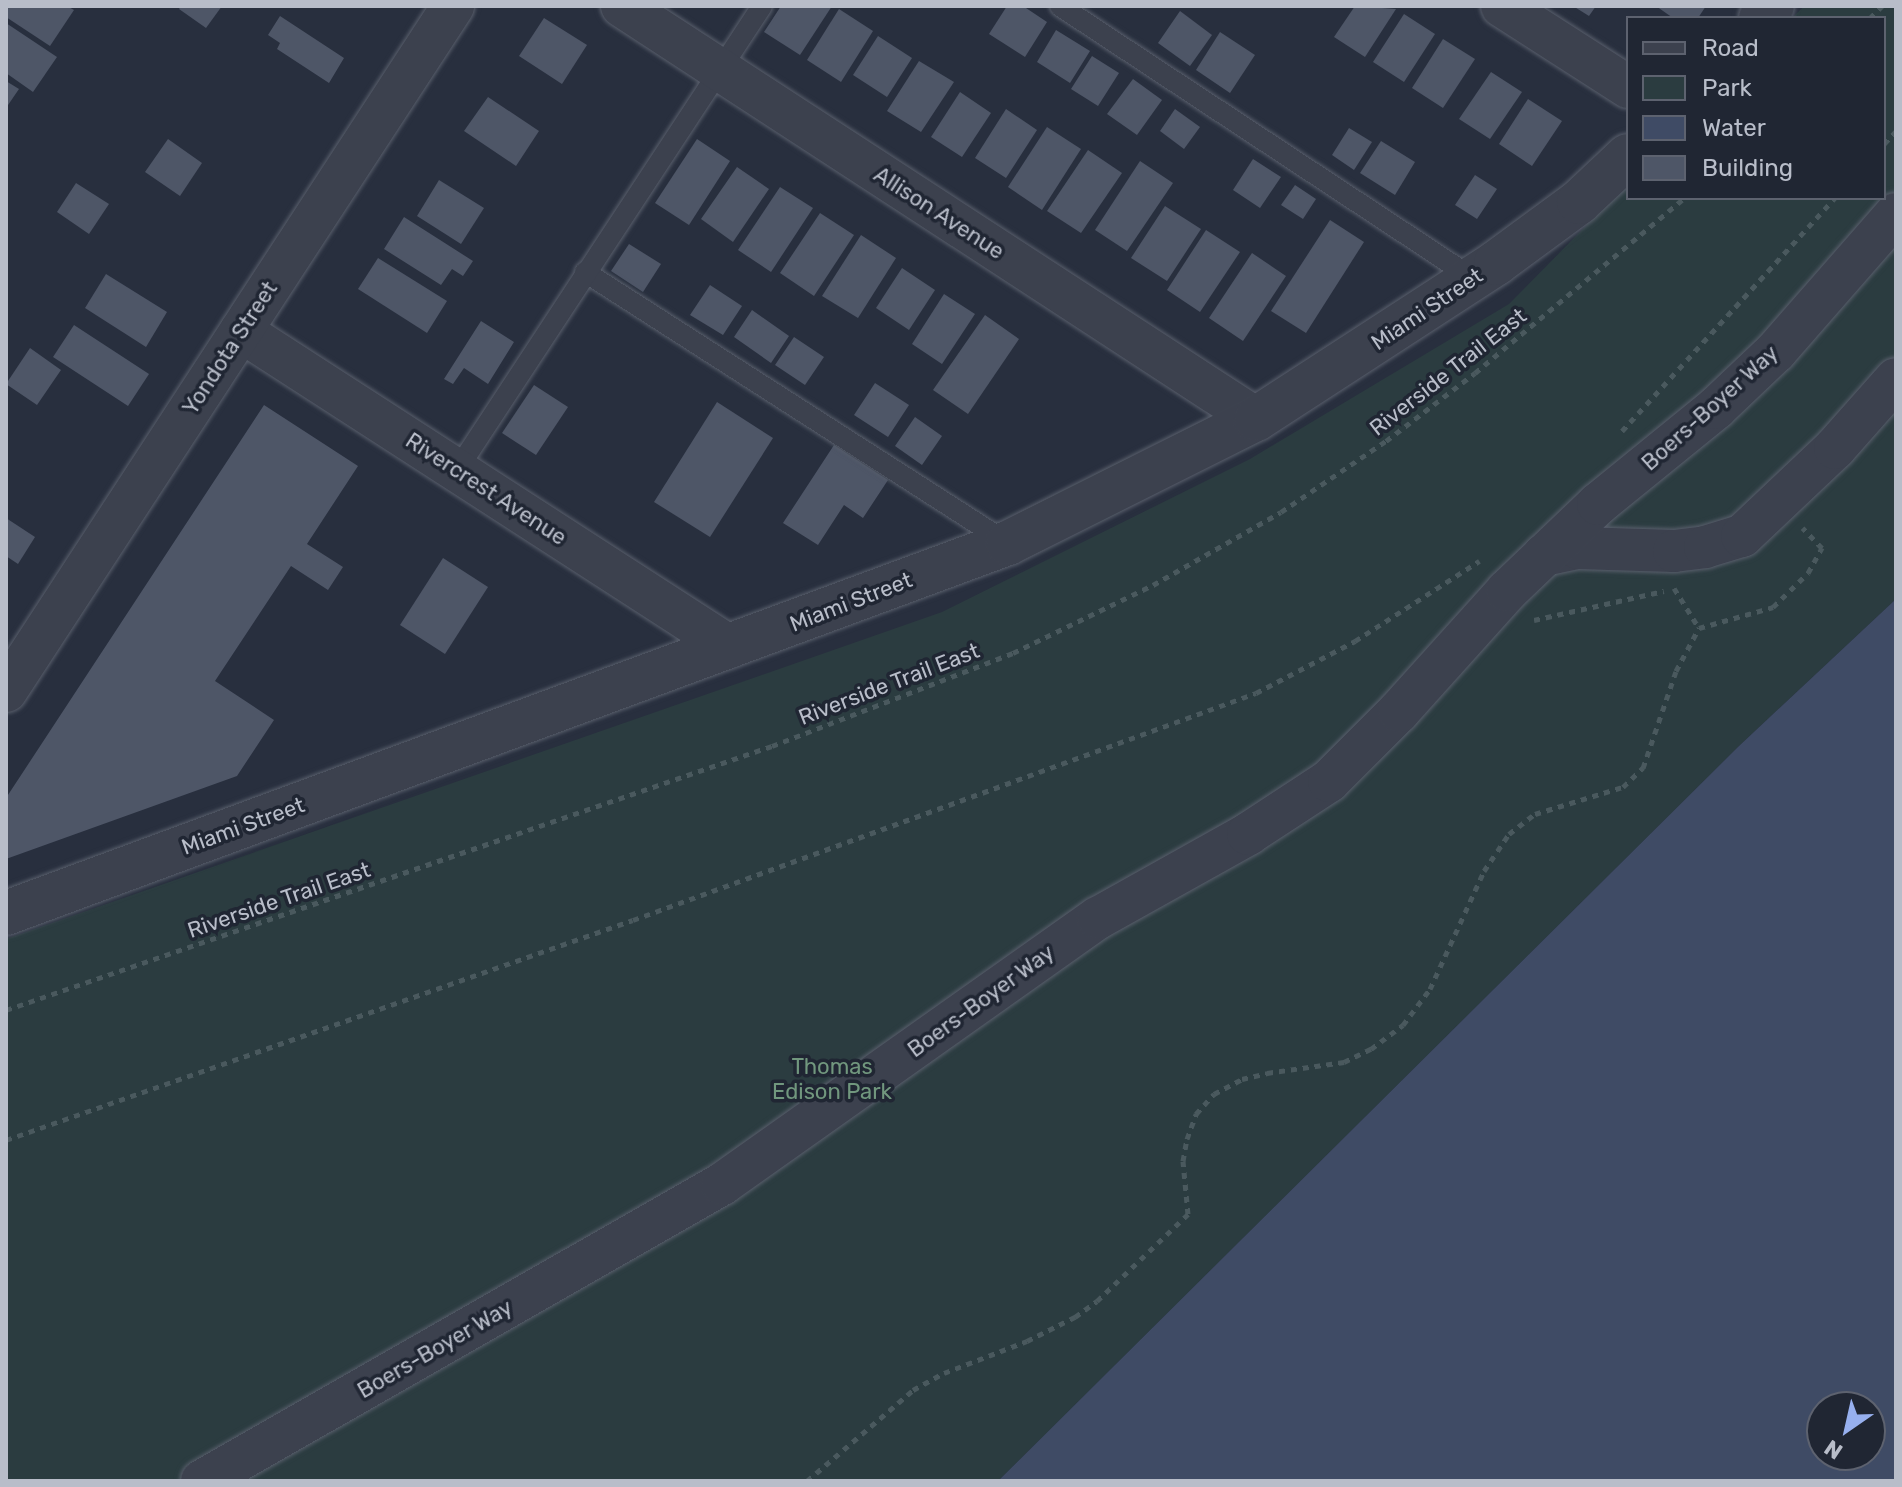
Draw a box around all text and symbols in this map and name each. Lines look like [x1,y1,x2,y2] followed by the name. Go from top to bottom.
[1626,16,1886,200] legend
[1702,34,1759,62] text: Road
[1702,74,1752,102] text: Park
[1702,114,1766,142] text: Water
[1702,154,1793,182] text: Building
[869,161,1009,265] street label: Allison Avenue
[1366,262,1488,356] street label: Miami Street
[177,276,283,420] street label: Yondota Street
[1364,302,1532,442] street label: Riverside Trail East
[1636,340,1784,476] street label: Boers-Boyer Way
[400,427,572,551] street label: Rivercrest Avenue
[786,567,916,637] street label: Miami Street
[795,637,983,731] street label: Riverside Trail East
[178,792,308,860] street label: Miami Street
[184,856,374,944] street label: Riverside Trail East
[902,939,1060,1063] street label: Boers-Boyer Way
[772,1053,892,1104] park label: Thomas Edison Park
[352,1294,518,1404] street label: Boers-Boyer Way
[1806,1391,1886,1471] north arrow
[1819,1434,1848,1465] text: N

